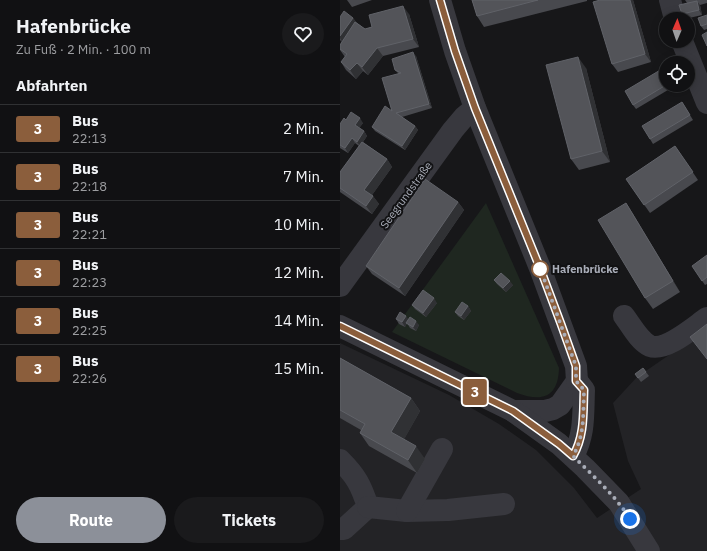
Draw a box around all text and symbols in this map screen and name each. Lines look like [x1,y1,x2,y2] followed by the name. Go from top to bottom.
[659,12,695,48] north arrow
[659,12,695,92] map controls
[282,13,324,55] button: heart
[16,14,131,38] text: Hafenbrücke
[16,41,151,58] text: Zu Fuß · 2 Min. · 100 m
[659,56,695,92] button: locate
[16,76,87,95] text: Abfahrten
[72,111,99,130] text: Bus
[283,119,324,138] text: 2 Min.
[34,120,42,138] text: 3
[72,130,107,147] text: 22:13
[72,159,99,178] text: Bus
[377,159,435,231] street label: Seegrundstraße
[283,167,324,186] text: 7 Min.
[34,168,42,186] text: 3
[72,178,107,195] text: 22:18
[72,207,99,226] text: Bus
[274,215,324,234] text: 10 Min.
[34,216,42,234] text: 3
[72,226,107,243] text: 22:21
[72,255,99,274] text: Bus
[531,260,549,278] marker: Hafenbrücke
[552,262,619,276] place label: Hafenbrücke
[274,263,324,282] text: 12 Min.
[34,264,42,282] text: 3
[72,274,107,291] text: 22:23
[72,303,99,322] text: Bus
[274,311,324,330] text: 14 Min.
[34,312,42,330] text: 3
[72,322,107,339] text: 22:25
[72,351,99,370] text: Bus
[274,359,324,378] text: 15 Min.
[34,360,42,378] text: 3
[72,370,107,387] text: 22:26
[462,379,488,405] line badge: 3
[471,383,479,401] text: 3
[16,497,166,543] button: Route
[174,497,324,543] button: Tickets
[620,509,640,529] your location

